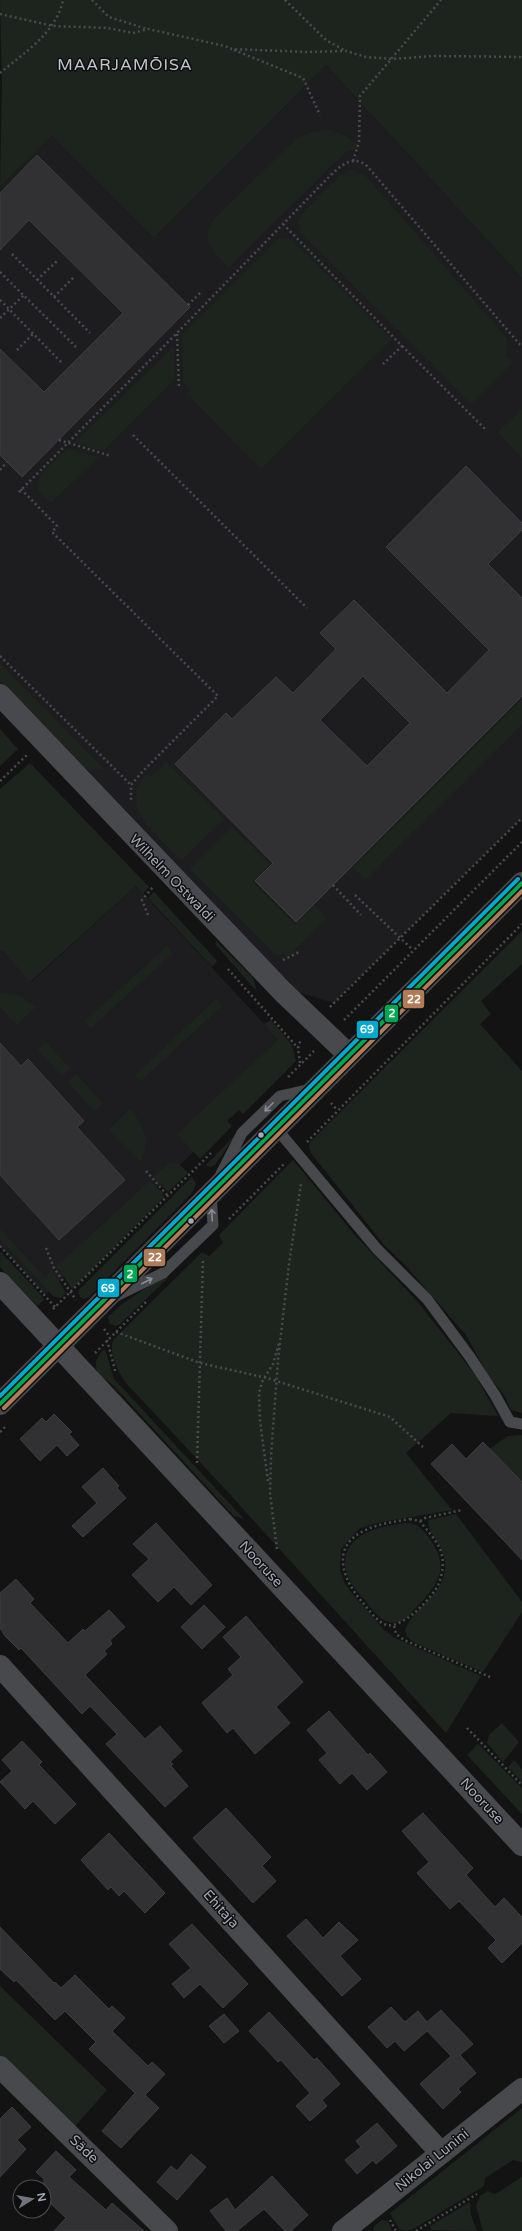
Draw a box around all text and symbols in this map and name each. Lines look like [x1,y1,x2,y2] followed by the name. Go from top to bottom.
[57,55,193,75] district label: MAARJAMÕISA
[126,831,218,925] street label: Wilhelm Ostwaldi
[402,989,425,1009] line badge: 22
[407,993,421,1006] text: 22
[384,1004,399,1023] line badge: 2
[389,1007,396,1020] text: 2
[356,1020,379,1039] line badge: 69
[360,1023,374,1036] text: 69
[264,1102,274,1112] one-way arrow
[256,1130,266,1140] unlabelled marker
[209,1209,216,1222] one-way arrow
[186,1216,196,1226] unlabelled marker
[143,1248,166,1267] line badge: 22
[148,1251,162,1264] text: 22
[123,1264,138,1283] line badge: 2
[127,1268,134,1281] text: 2
[141,1276,153,1284] one-way arrow
[97,1278,120,1298] line badge: 69
[101,1282,115,1295] text: 69
[235,1538,287,1591] street label: Nooruse
[456,1775,508,1828] street label: Nooruse
[199,1886,243,1932] street label: Ehitaja
[392,2125,472,2195] street label: Nikolai Lunini
[66,2131,102,2167] street label: Säde
[12,2179,52,2219] north arrow
[34,2192,49,2203] text: N

